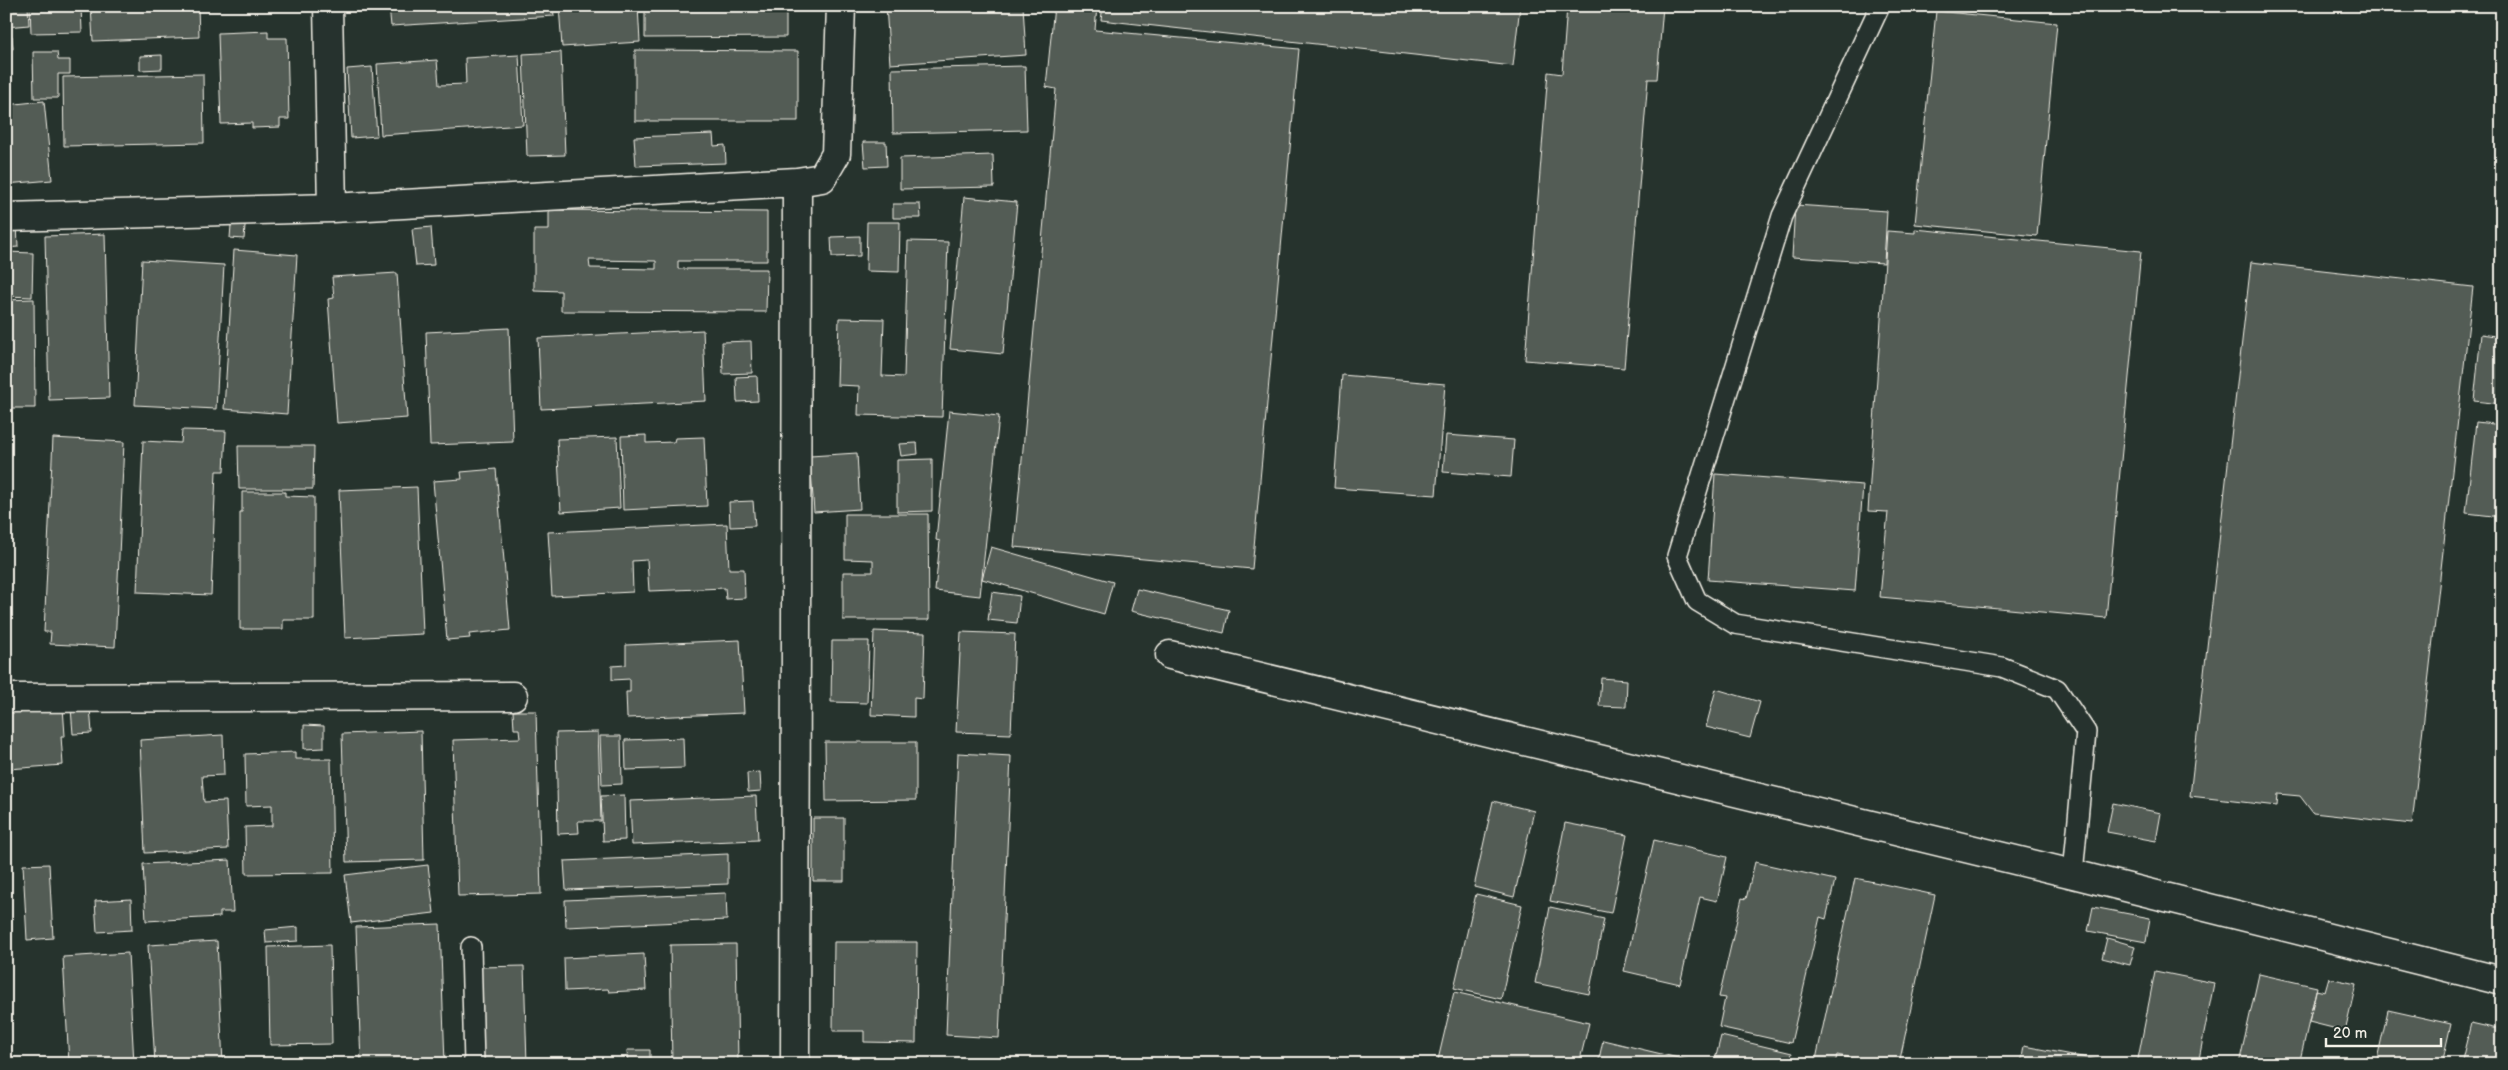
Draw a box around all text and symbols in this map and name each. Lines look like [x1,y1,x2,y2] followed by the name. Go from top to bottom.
[2326,1015,2440,1047] scale bar
[2333,1024,2367,1043] text: 20 m

